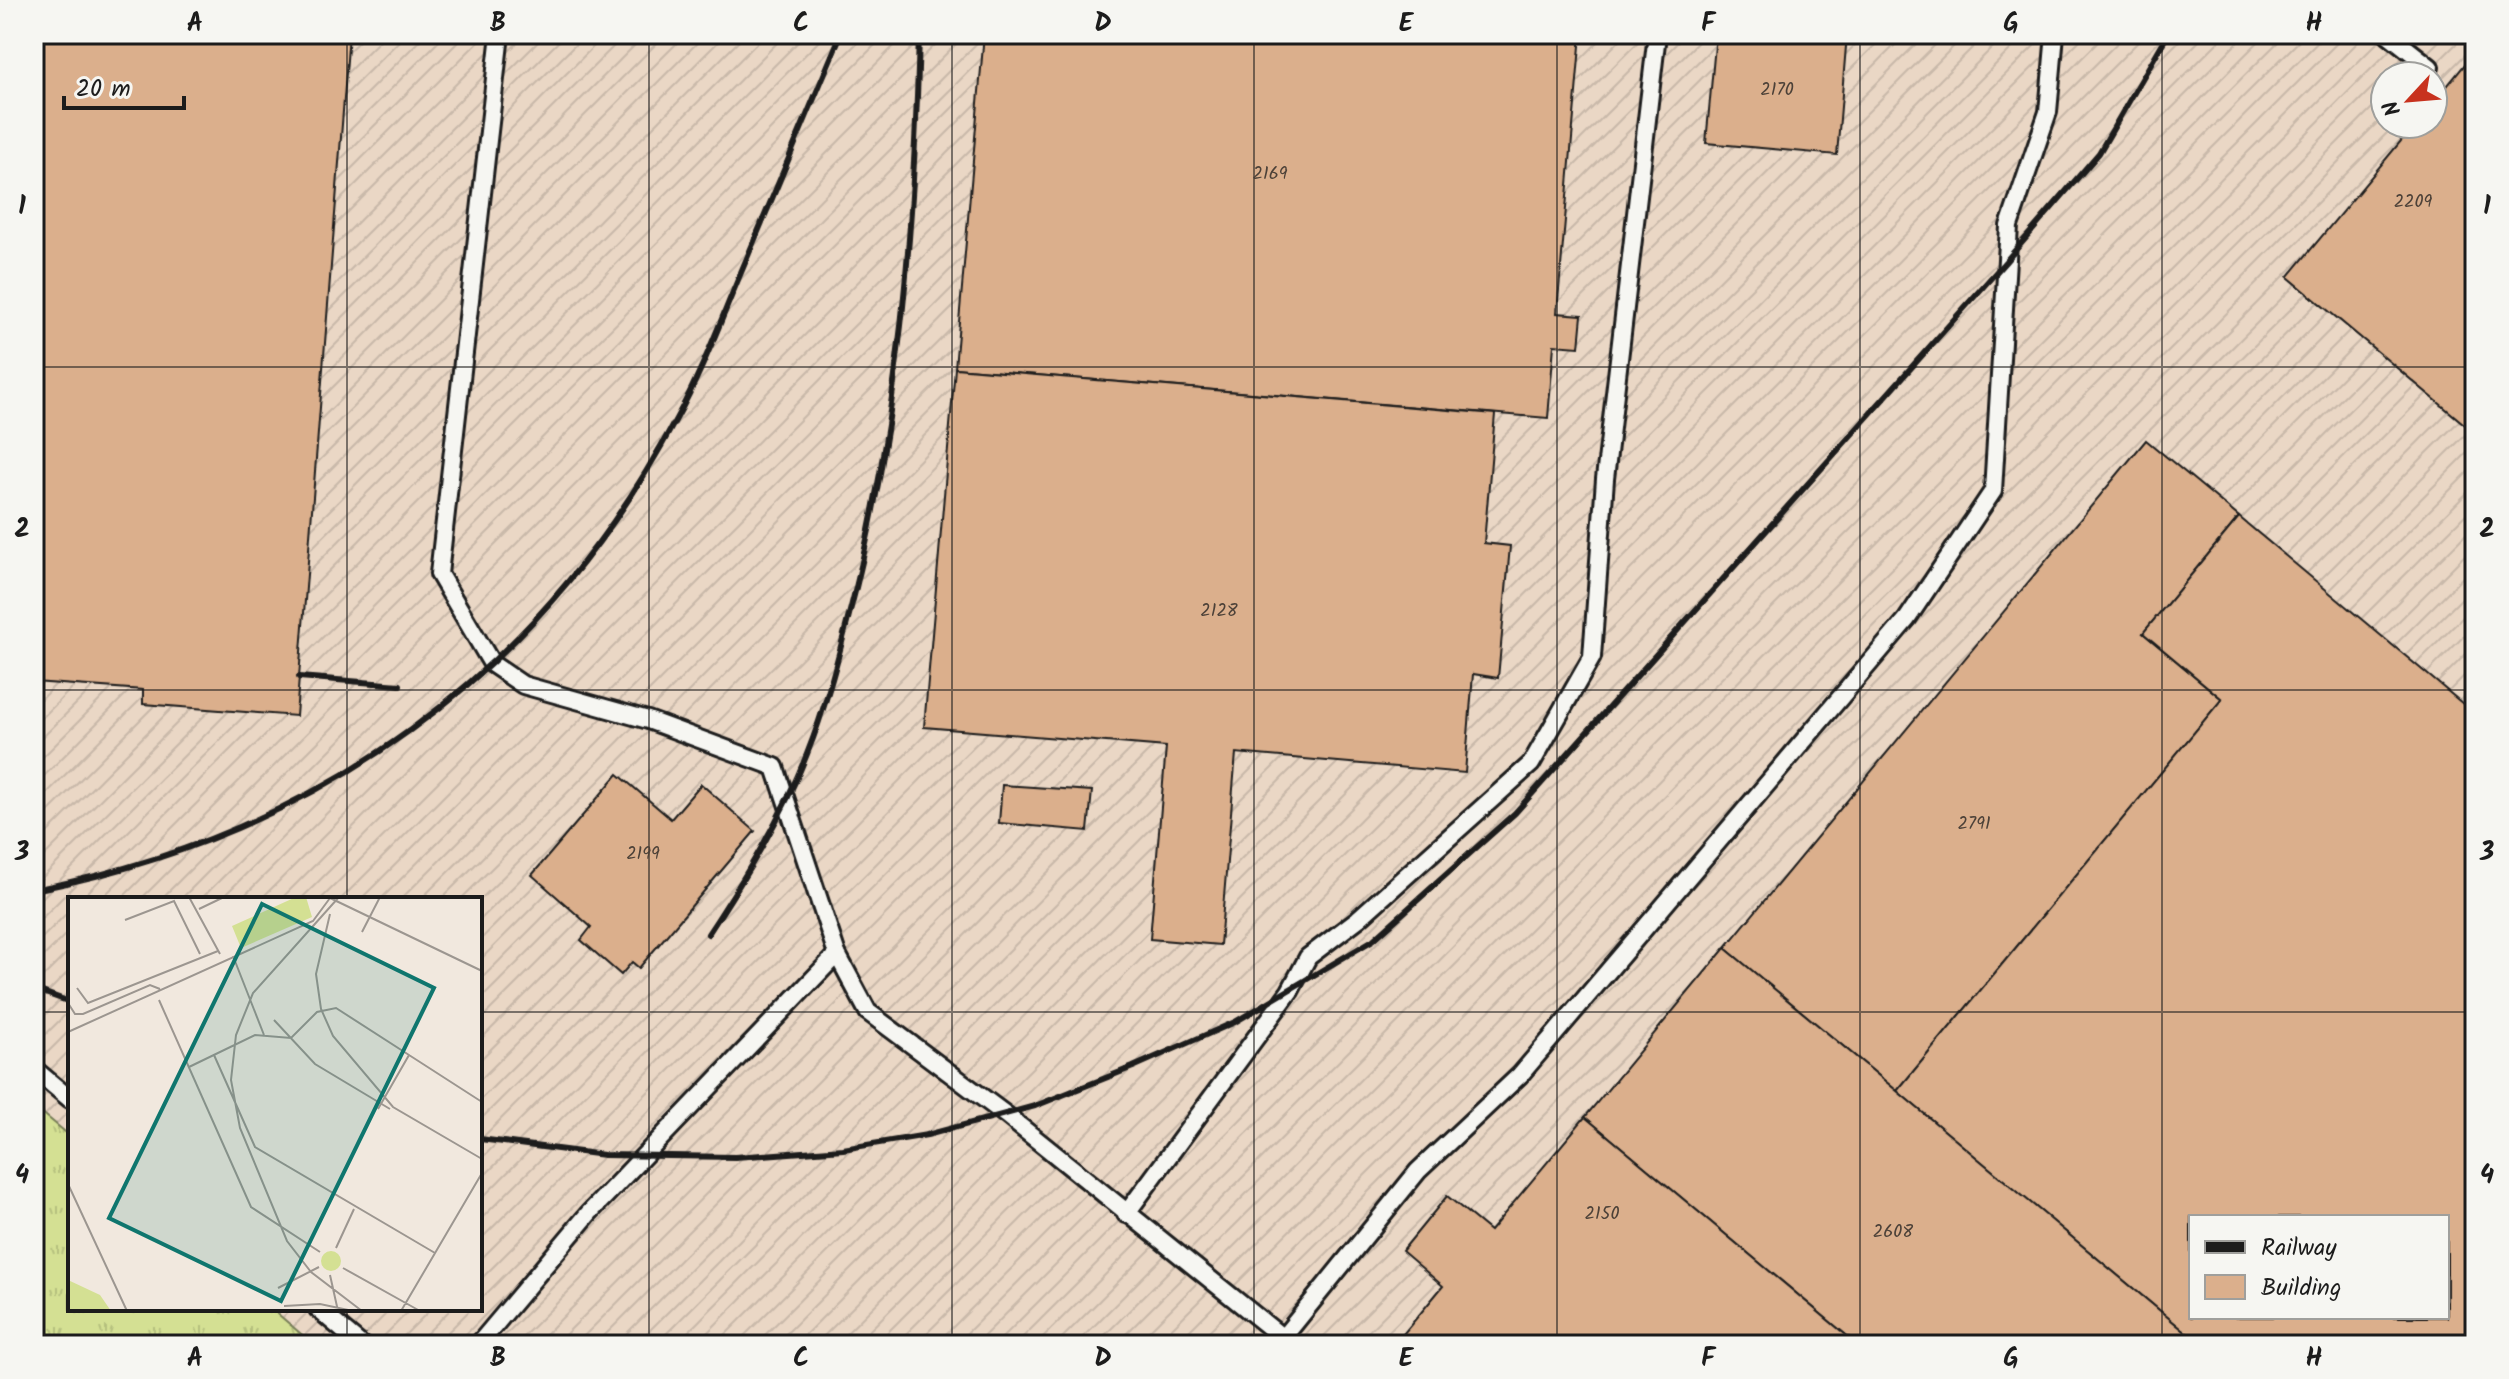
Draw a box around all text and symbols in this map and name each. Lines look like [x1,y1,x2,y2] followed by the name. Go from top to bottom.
[187,3,203,45] text: A
[490,3,506,45] text: B
[793,3,809,45] text: C
[1094,3,1112,45] text: D
[1399,3,1415,45] text: E
[1701,3,1717,45] text: F
[2003,3,2019,45] text: G
[2306,3,2323,45] text: H
[64,60,184,110] scale bar
[2369,60,2449,140] north arrow
[76,70,131,109] text: 20 m
[1760,76,1794,105] house number: 2170
[2374,94,2412,122] text: N
[1253,160,1288,189] house number: 2169
[18,186,26,228] text: 1
[2483,186,2491,228] text: 1
[2394,188,2433,217] house number: 2209
[14,509,30,551] text: 2
[2479,509,2495,551] text: 2
[1200,597,1238,626] house number: 2128
[1957,810,1991,839] house number: 2791
[14,832,29,874] text: 3
[2479,832,2494,874] text: 3
[626,840,660,869] house number: 2199
[68,897,482,1311] inset map
[15,1155,29,1197] text: 4
[2480,1155,2494,1197] text: 4
[1585,1200,1619,1229] house number: 2150
[2189,1215,2449,1319] legend
[1873,1218,1913,1247] house number: 2608
[2261,1229,2337,1268] text: Railway
[2261,1269,2341,1308] text: Building
[187,1338,203,1379] text: A
[490,1338,506,1379] text: B
[793,1338,809,1379] text: C
[1094,1338,1112,1379] text: D
[1399,1338,1415,1379] text: E
[1701,1338,1717,1379] text: F
[2003,1338,2019,1379] text: G
[2306,1338,2323,1379] text: H

